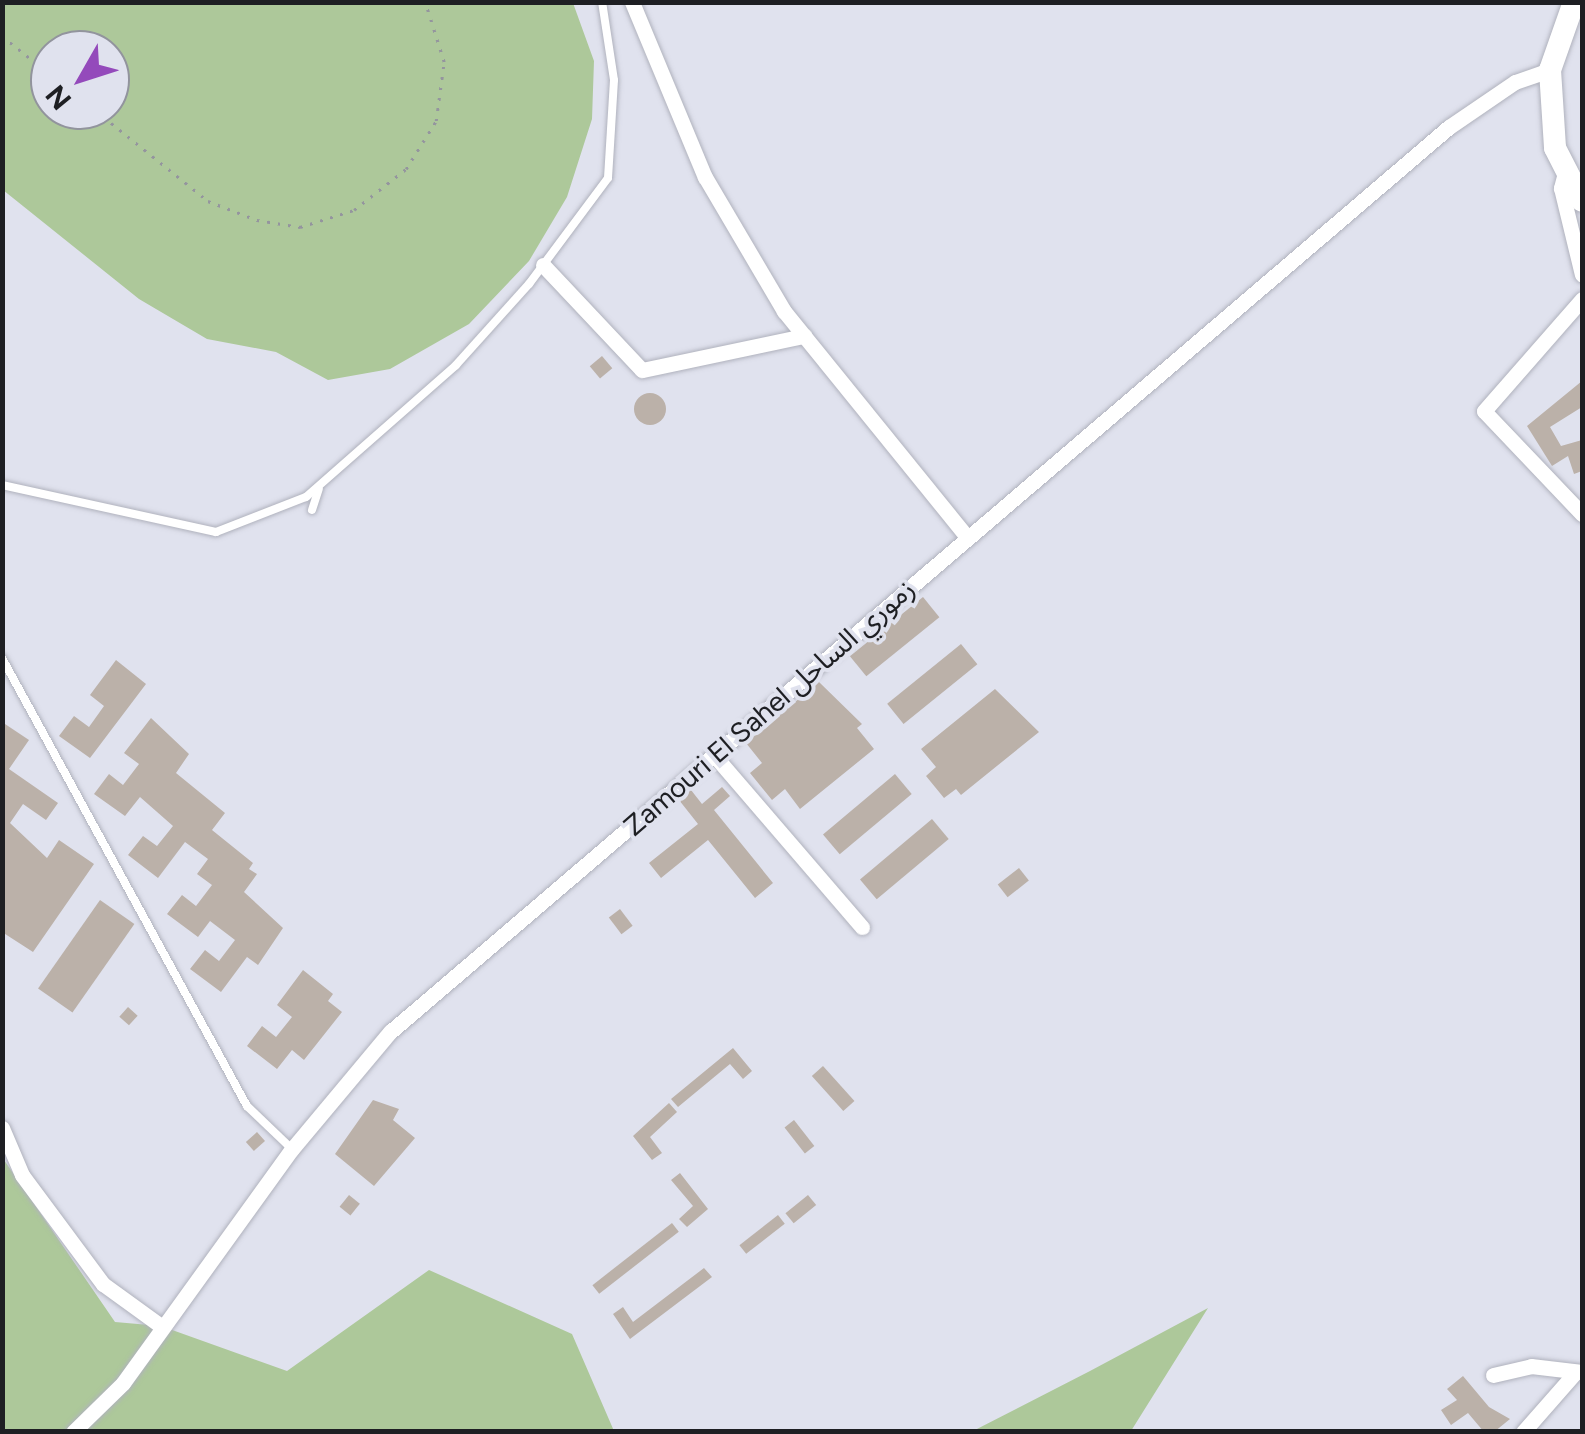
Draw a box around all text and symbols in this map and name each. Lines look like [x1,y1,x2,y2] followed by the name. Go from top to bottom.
[30,30,130,130] north arrow
[38,79,78,117] text: N
[617,572,921,842] street label: Zamouri El Sahel زموري الساحل

